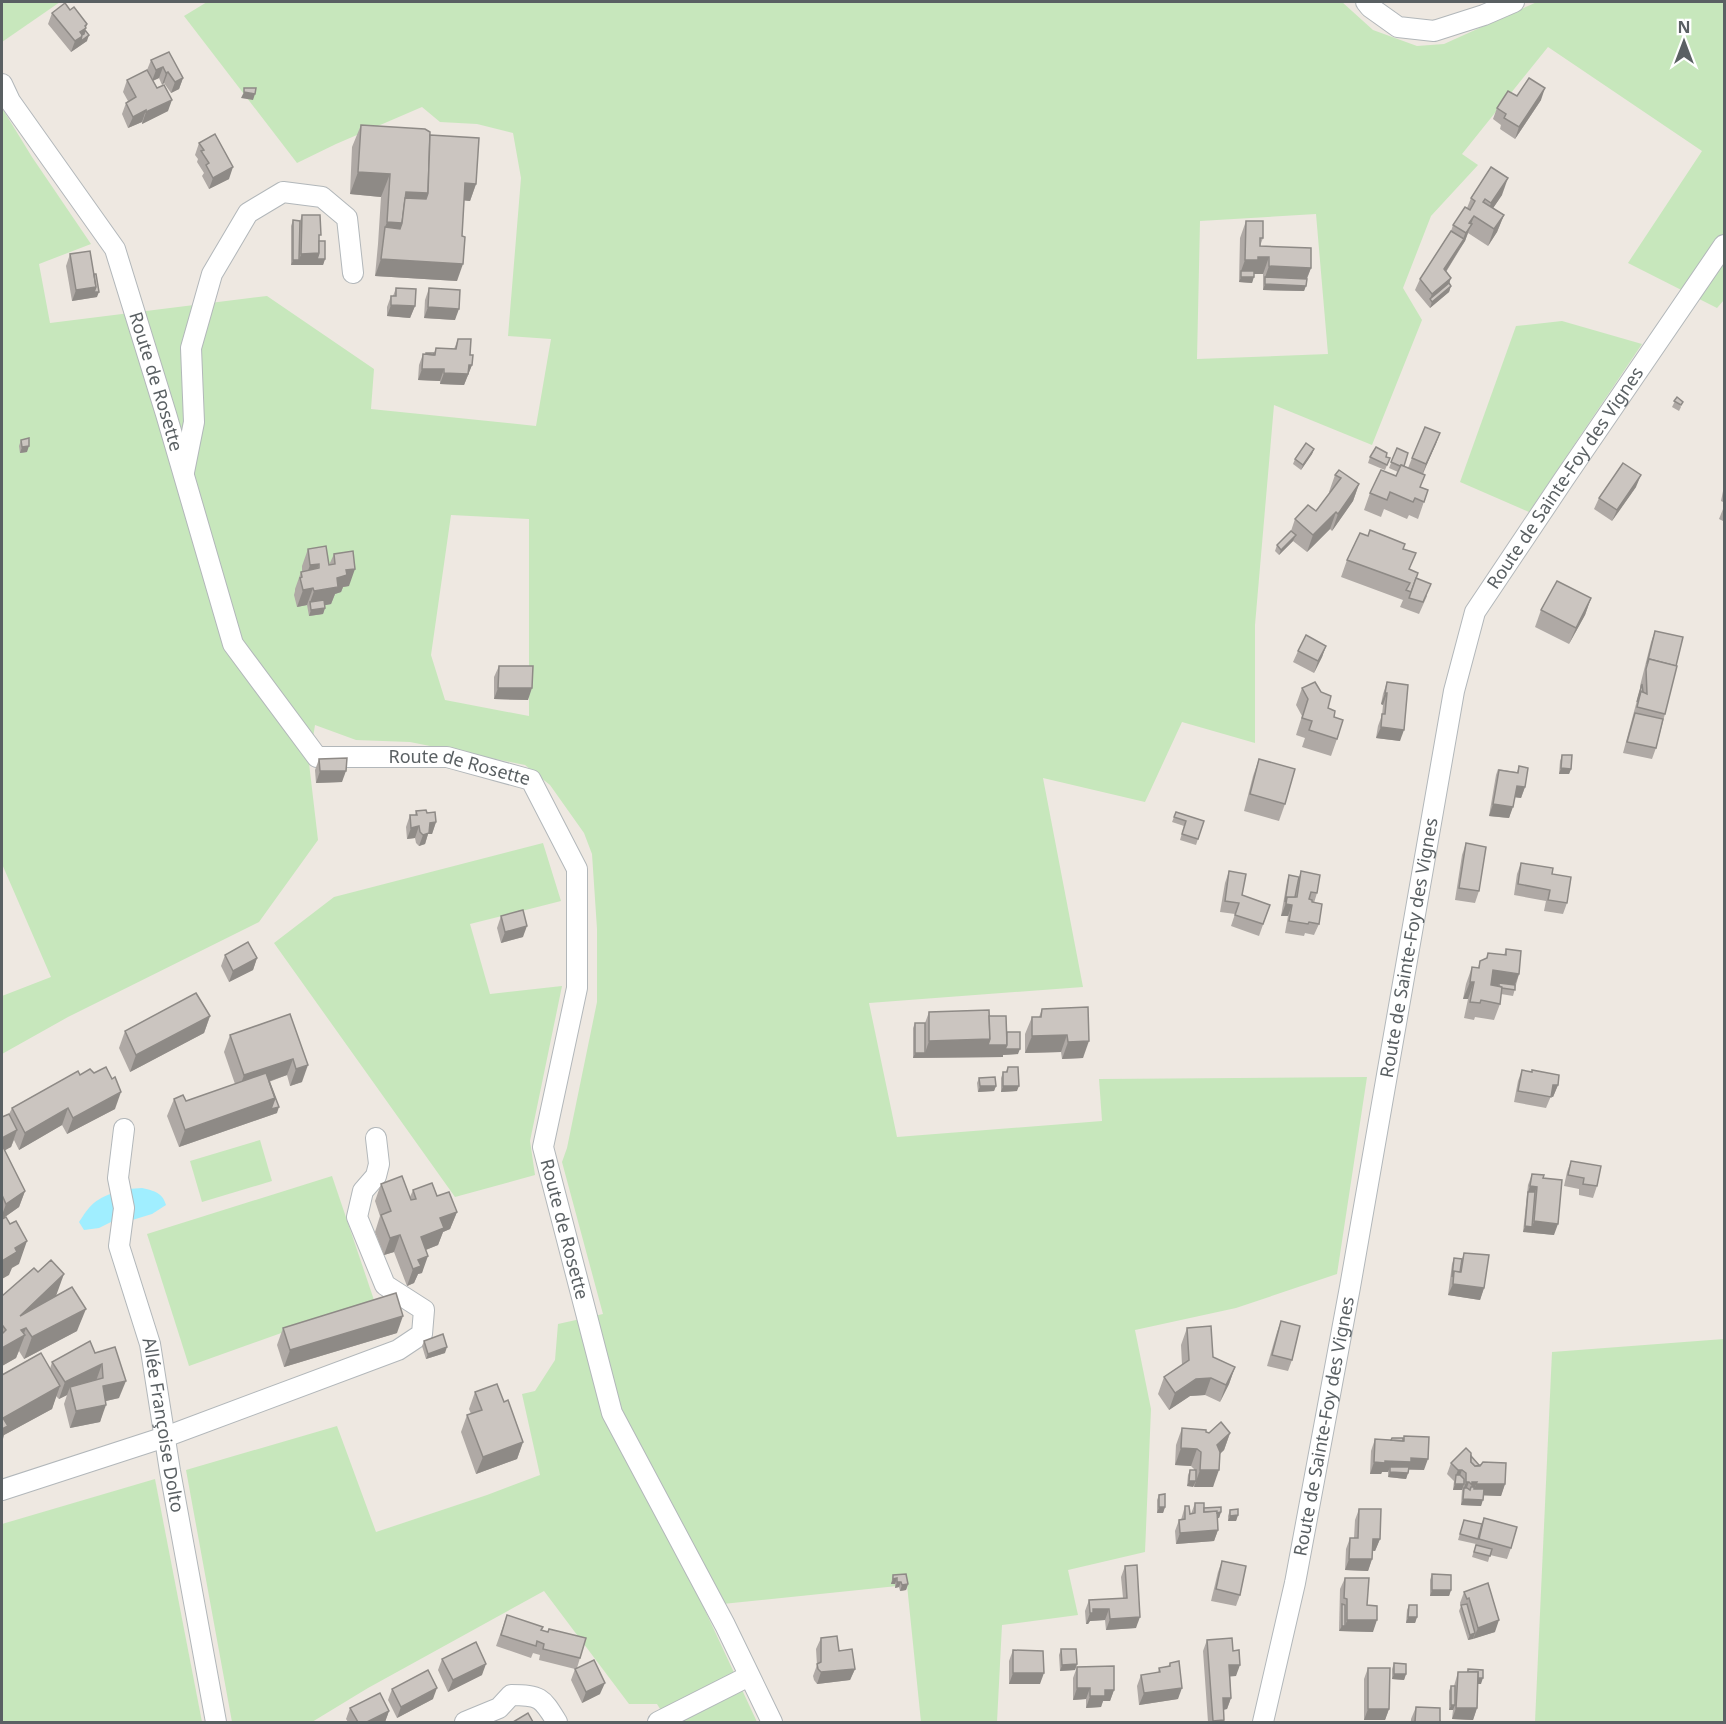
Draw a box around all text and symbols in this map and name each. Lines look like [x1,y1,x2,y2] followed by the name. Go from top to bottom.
[1654,12,1714,72] north arrow
[1677,16,1691,38] text: N
[124,309,189,454] street label: Route de Rosette
[1481,362,1648,593] street label: Route de Sainte-Foy des Vignes
[388,743,533,790] street label: Route de Rosette
[1374,816,1443,1079] street label: Route de Sainte-Foy des Vignes
[536,1156,595,1302] street label: Route de Rosette
[1287,1294,1359,1558] street label: Route de Sainte-Foy des Vignes
[137,1334,190,1514] street label: Allée Françoise Dolto

